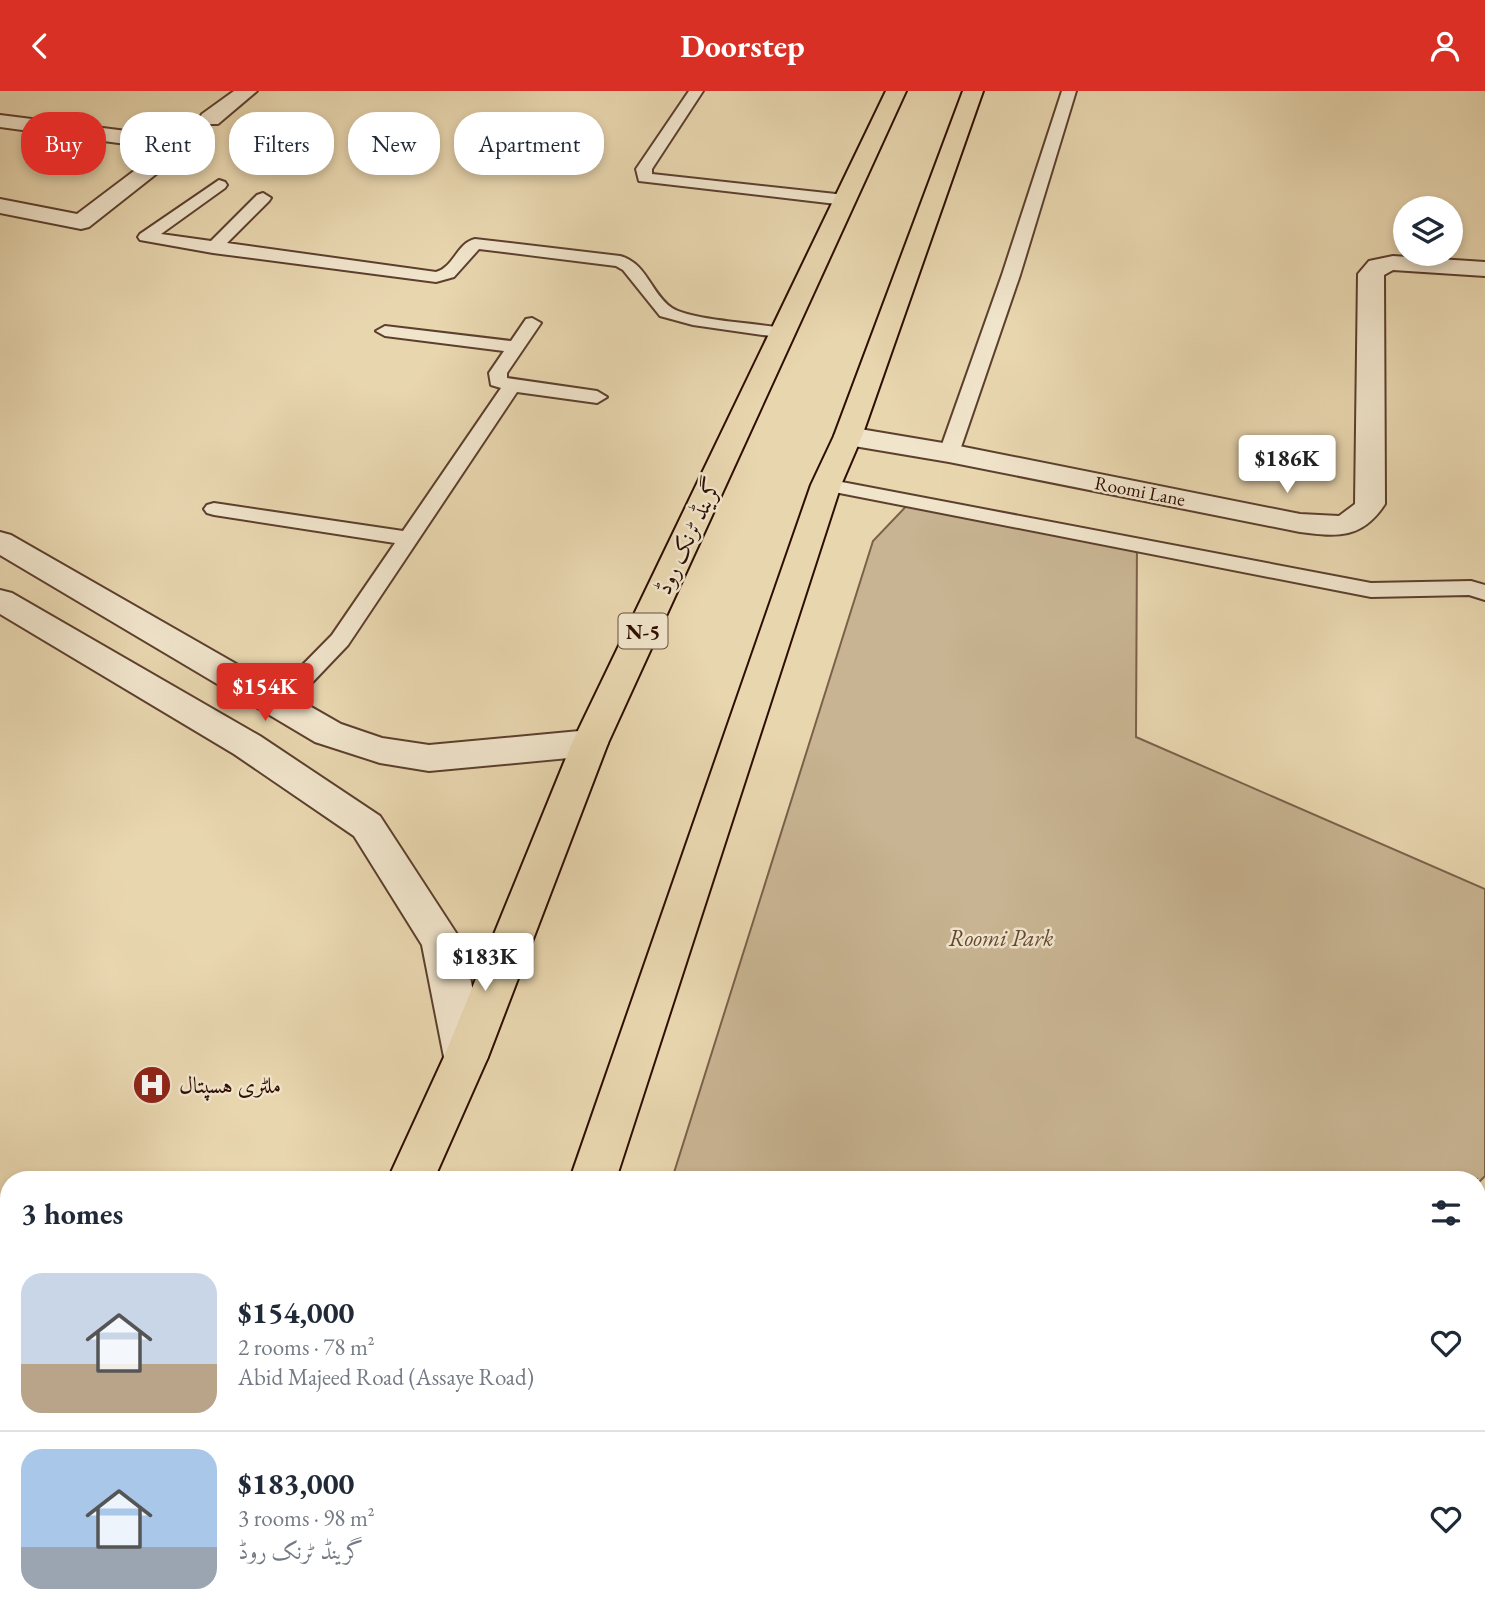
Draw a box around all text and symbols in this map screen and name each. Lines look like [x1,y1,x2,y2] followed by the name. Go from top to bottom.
[680,25,805,67] text: Doorstep
[21,27,59,65] icon: back
[1426,27,1464,65] icon: person
[21,112,106,175] chip: Buy
[120,112,215,175] chip: Rent
[229,112,334,175] chip: Filters
[348,112,440,175] chip: New
[454,112,604,175] chip: Apartment
[1393,196,1463,266] map controls
[1393,196,1463,266] button: layers
[1238,435,1336,495] pin: $186K
[1255,443,1319,473] text: $186K
[1093,470,1187,512] street label: Roomi Lane
[648,473,728,599] street label: گرینڈ ٹرنک روڈ
[618,613,668,649] road number: N-5
[216,663,314,723] pin: $154K
[233,671,297,701] text: $154K
[949,923,1054,953] park label: Roomi Park
[436,933,534,993] pin: $183K
[453,941,517,971] text: $183K
[131,1064,173,1106] hospital icon: ملٹری ہسپتال
[179,1070,281,1101] place label: ملٹری ہسپتال
[21,1194,123,1233] text: 3 homes
[1427,1194,1465,1232] icon: filters
[238,1293,354,1332] text: $154,000
[77,1301,161,1385] icon: home
[1427,1324,1465,1362] icon: heart
[238,1332,375,1362] text: 2 rooms · 78 m²
[238,1362,534,1392] text: Abid Majeed Road (Assaye Road)
[238,1464,354,1503] text: $183,000
[77,1477,161,1561] icon: home
[1427,1500,1465,1538] icon: heart
[238,1503,375,1533] text: 3 rooms · 98 m²
[238,1536,363,1566] text: گرینڈ ٹرنک روڈ

